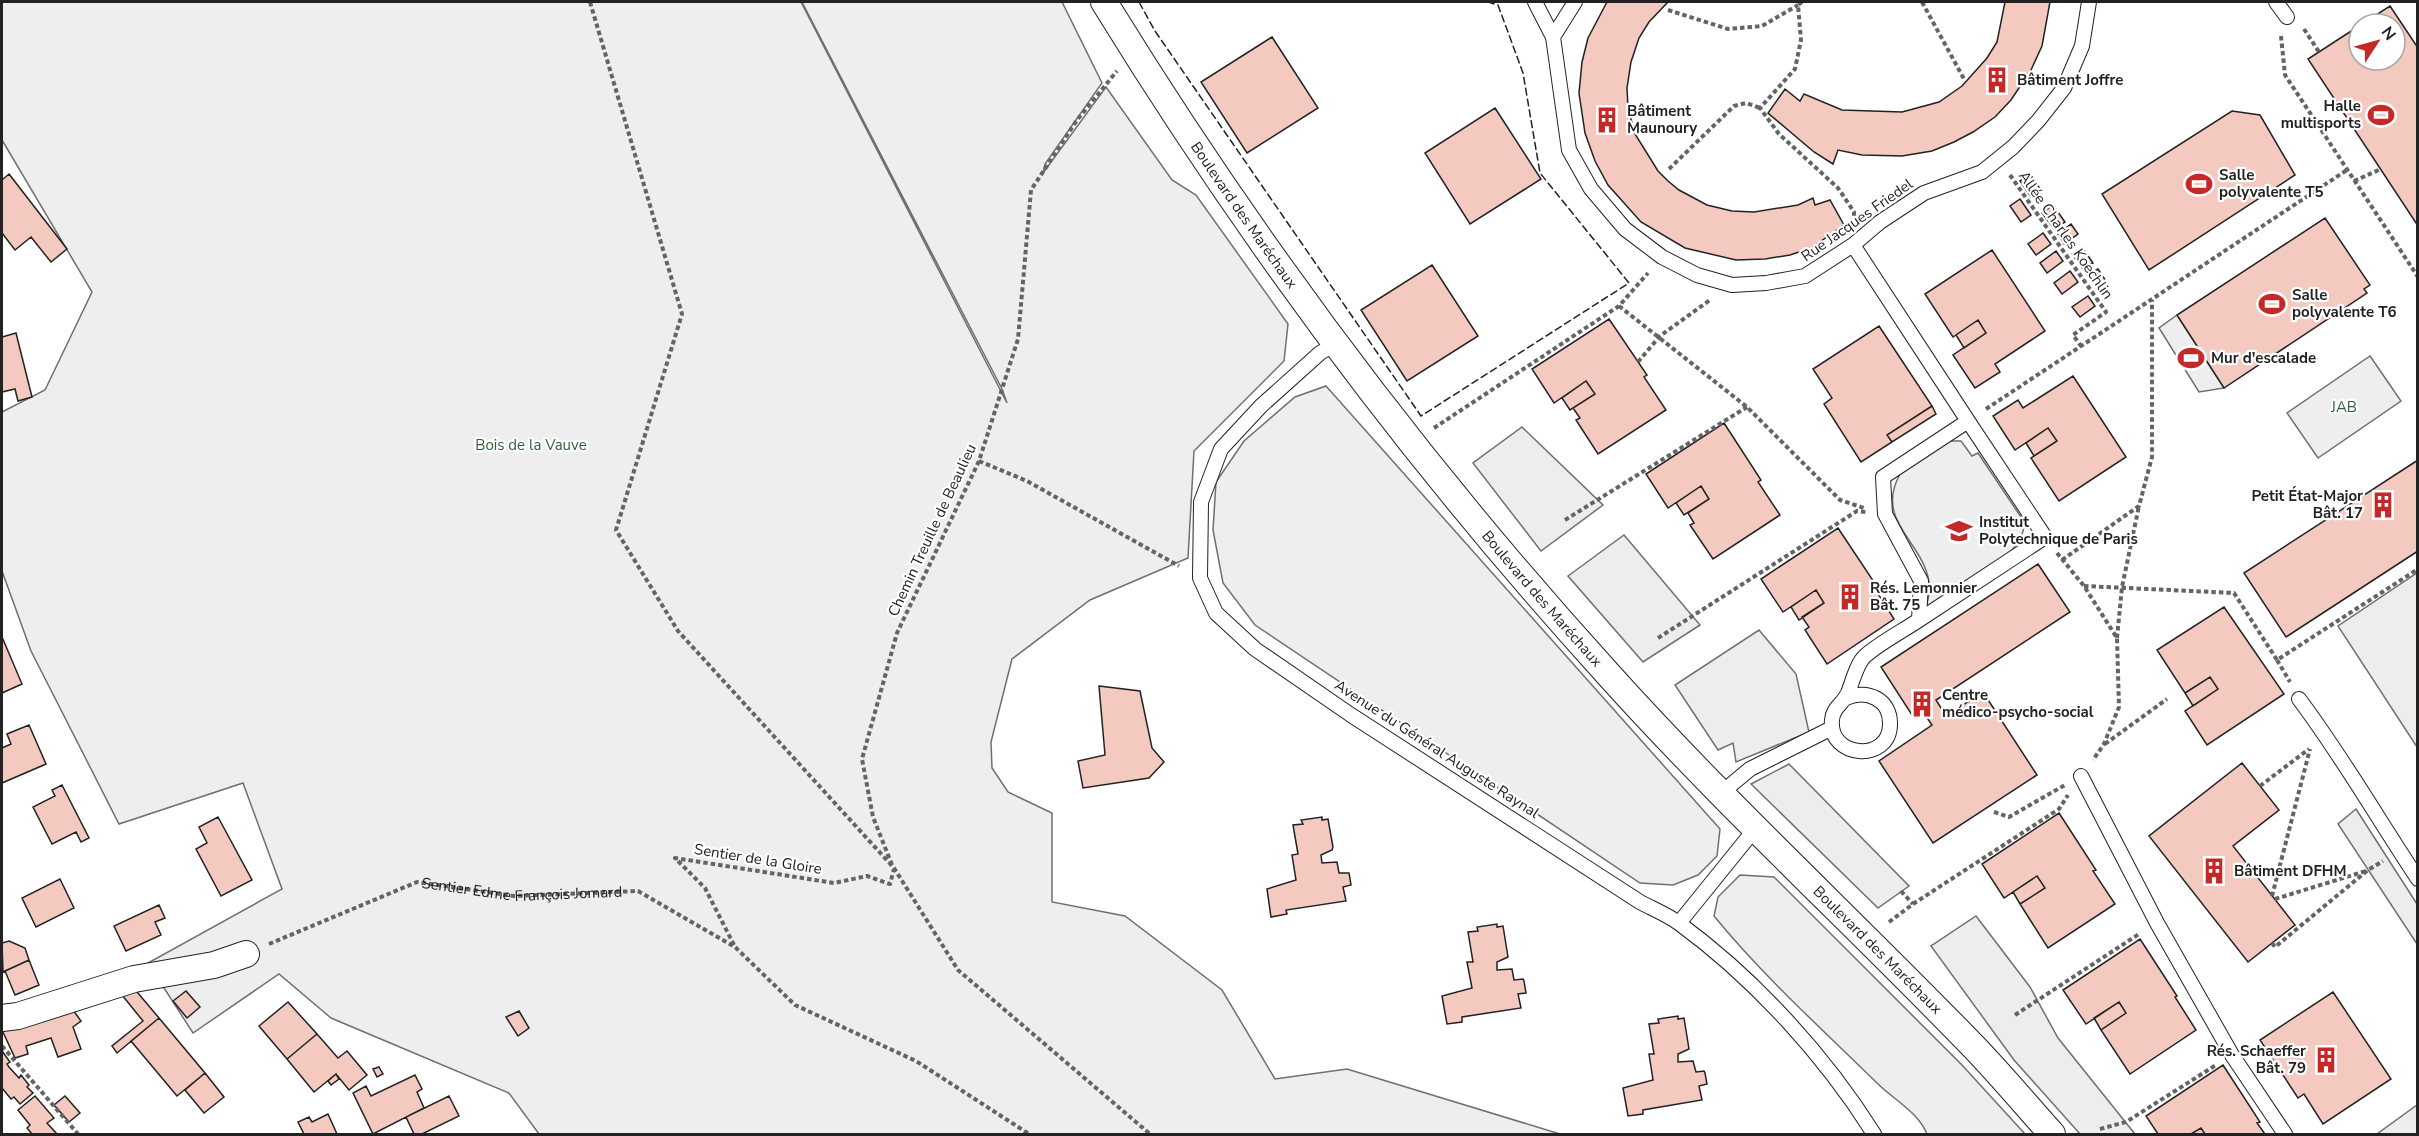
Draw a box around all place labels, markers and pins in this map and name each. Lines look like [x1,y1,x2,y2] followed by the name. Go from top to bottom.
[1982,65,2012,95] building icon: Bâtiment Joffre
[2017,70,2123,90] place label: Bâtiment Joffre
[2281,96,2361,133] place label: Halle multisports
[2366,100,2396,130] sports icon: Halle multisports
[1627,101,1697,138] place label: Bâtiment Maunoury
[1592,105,1622,135] building icon: Bâtiment Maunoury
[2219,165,2323,202] place label: Salle polyvalente T5
[2184,169,2214,199] sports icon: Salle polyvalente T5
[2292,285,2396,322] place label: Salle polyvalente T6
[2257,289,2287,319] sports icon: Salle polyvalente T6
[2176,343,2206,373] sports icon: Mur d'escalade
[2211,348,2316,368] place label: Mur d'escalade
[2251,486,2363,523] place label: Petit État-Major Bât. 17
[2368,490,2398,520] building icon: Petit État-Major Bât. 17
[1979,512,2138,549] place label: Institut Polytechnique de Paris
[1944,516,1974,546] school or university icon: Institut Polytechnique de Paris
[1870,578,1977,615] place label: Rés. Lemonnier Bât. 75
[1835,582,1865,612] building icon: Rés. Lemonnier Bât. 75
[1942,685,2094,722] place label: Centre médico-psycho-social
[1907,689,1937,719] building icon: Centre médico-psycho-social
[2199,856,2229,886] building icon: Bâtiment DFHM
[2234,861,2346,881] place label: Bâtiment DFHM
[2207,1041,2306,1078] place label: Rés. Schaeffer Bât. 79
[2311,1045,2341,1075] building icon: Rés. Schaeffer Bât. 79

